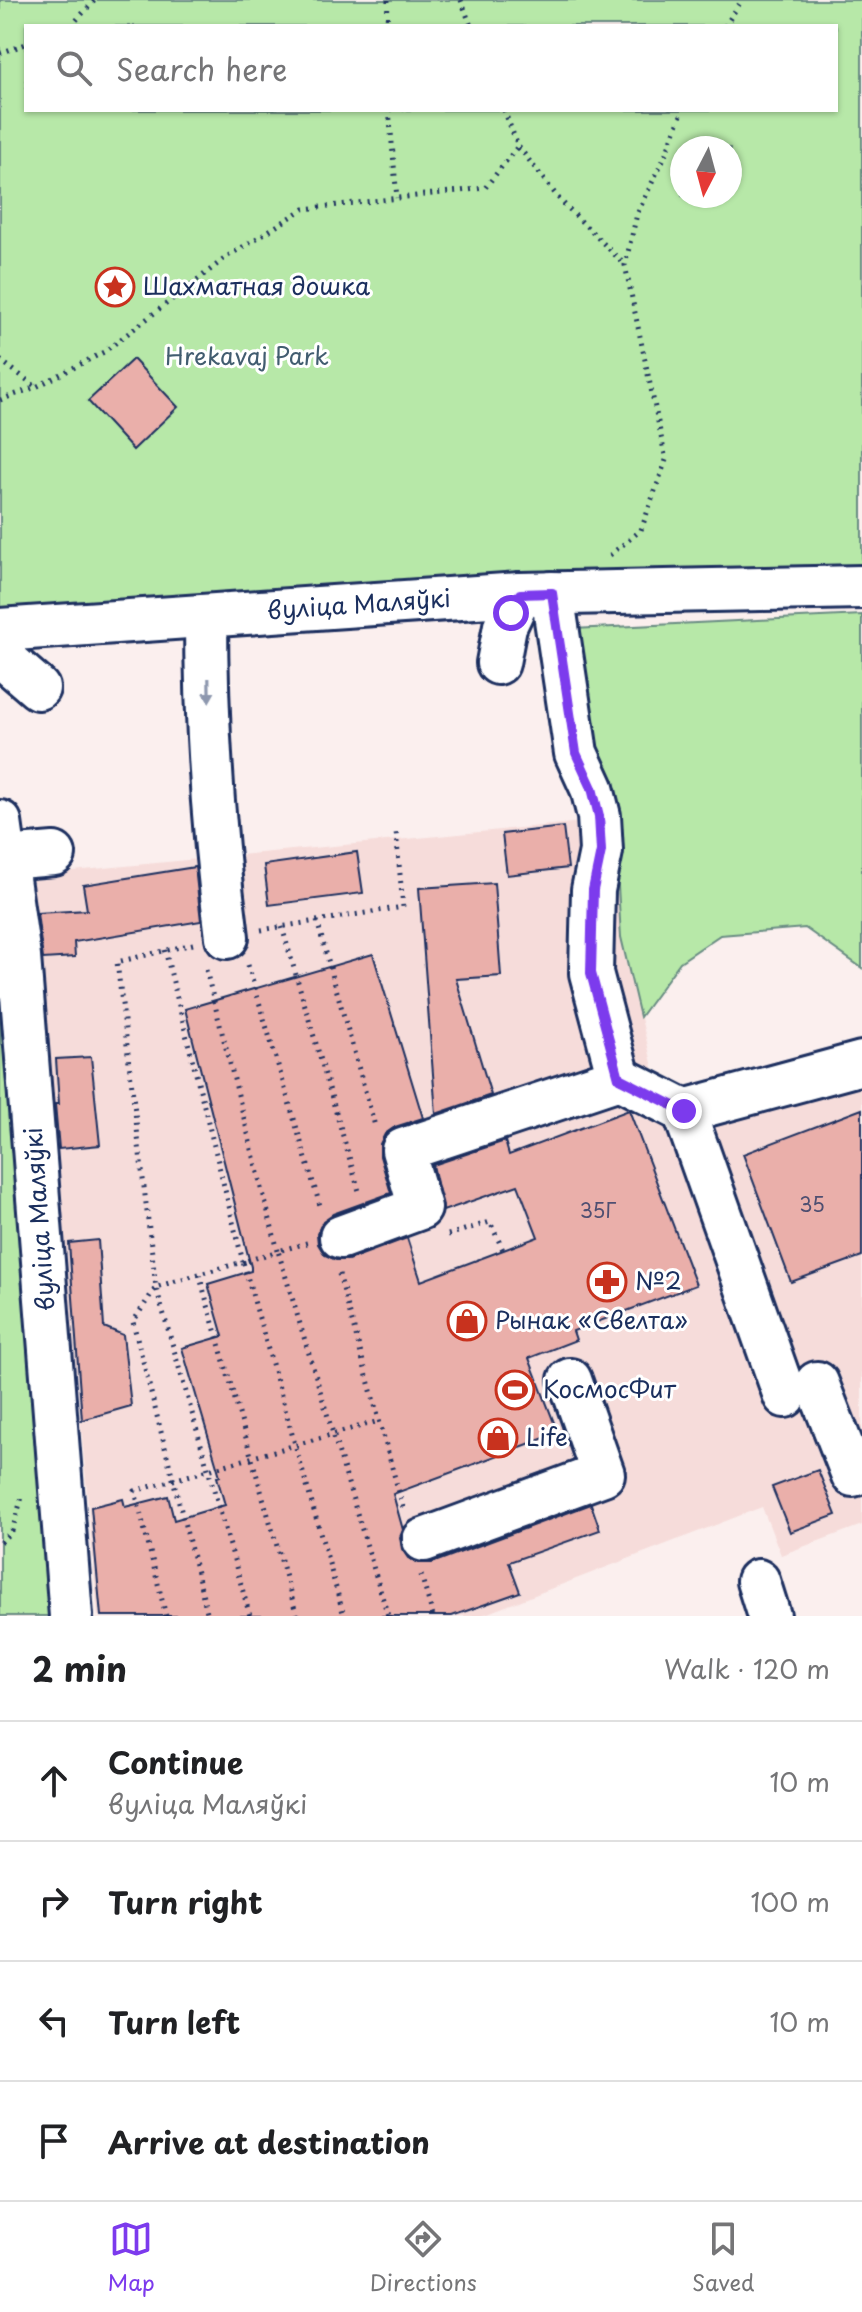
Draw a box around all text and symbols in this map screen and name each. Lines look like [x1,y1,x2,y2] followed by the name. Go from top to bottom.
[24,24,838,112] search box
[52,46,96,90] icon: search
[116,46,288,91] text: Search here
[670,136,742,208] north arrow
[94,266,136,308] place icon: Шахматная дошка
[143,267,370,303] place label: Шахматная дошка
[165,337,329,373] park label: Hrekavaj Park
[266,579,452,627] street label: вуліца Маляўкі
[493,595,529,631] route start
[203,678,215,703] one-way arrow
[666,1093,702,1129] route end
[14,1126,62,1312] street label: вуліца Маляўкі
[799,1189,825,1219] house number: 35
[580,1195,616,1225] house number: 35Г
[586,1261,628,1303] pharmacy icon: №2
[635,1262,682,1298] place label: №2
[446,1300,488,1342] shop icon: Рынак «Свелта»
[495,1301,688,1337] place label: Рынак «Свелта»
[494,1369,536,1411] sports icon: КосмосФит
[543,1370,677,1406] place label: КосмосФит
[477,1417,519,1459] shop icon: Life
[526,1418,568,1454] place label: Life
[32,1642,127,1694] text: 2 min
[664,1649,830,1688] text: Walk · 120 m
[108,1739,243,1784] text: Continue
[32,1759,76,1803] icon: ahead
[769,1762,830,1801] text: 10 m
[108,1784,307,1823] text: вуліца Маляўкі
[32,1879,76,1923] icon: right
[108,1879,263,1924] text: Turn right
[750,1882,830,1921] text: 100 m
[32,1999,76,2043] icon: left
[108,1999,240,2044] text: Turn left
[769,2002,830,2041] text: 10 m
[32,2119,76,2163] icon: arrive
[108,2119,430,2164] text: Arrive at destination
[108,2217,155,2298] tab: Map
[370,2217,477,2298] tab: Directions
[692,2217,754,2298] tab: Saved

